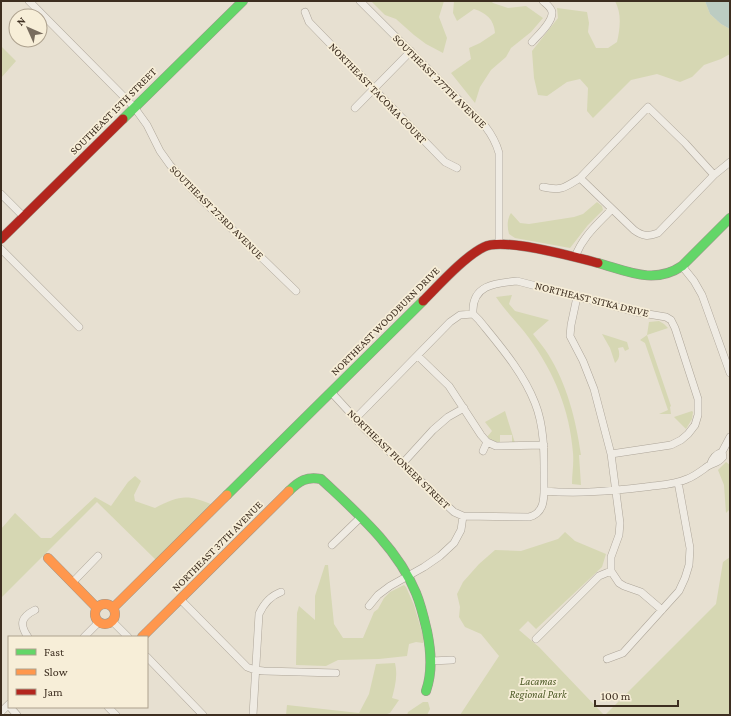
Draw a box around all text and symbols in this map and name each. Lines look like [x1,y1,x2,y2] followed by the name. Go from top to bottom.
[8,8,48,48] north arrow
[14,14,28,28] text: N
[391,32,489,130] street label: SOUTHEAST 277TH AVENUE
[327,40,429,146] street label: NORTHEAST TACOMA COURT
[67,65,159,157] street label: SOUTHEAST 15TH STREET
[168,163,266,261] street label: SOUTHEAST 273RD AVENUE
[328,264,442,378] street label: NORTHEAST WOODBURN DRIVE
[534,279,650,319] street label: NORTHEAST SITKA DRIVE
[345,407,453,511] street label: NORTHEAST PIONEER STREET
[169,498,265,594] street label: NORTHEAST 37TH AVENUE
[8,636,148,708] legend
[44,645,65,659] text: Fast
[44,665,68,679] text: Slow
[509,675,568,701] park label: Lacamas Regional Park
[595,682,678,708] scale bar
[43,685,63,699] text: Jam
[601,689,631,703] text: 100 m

